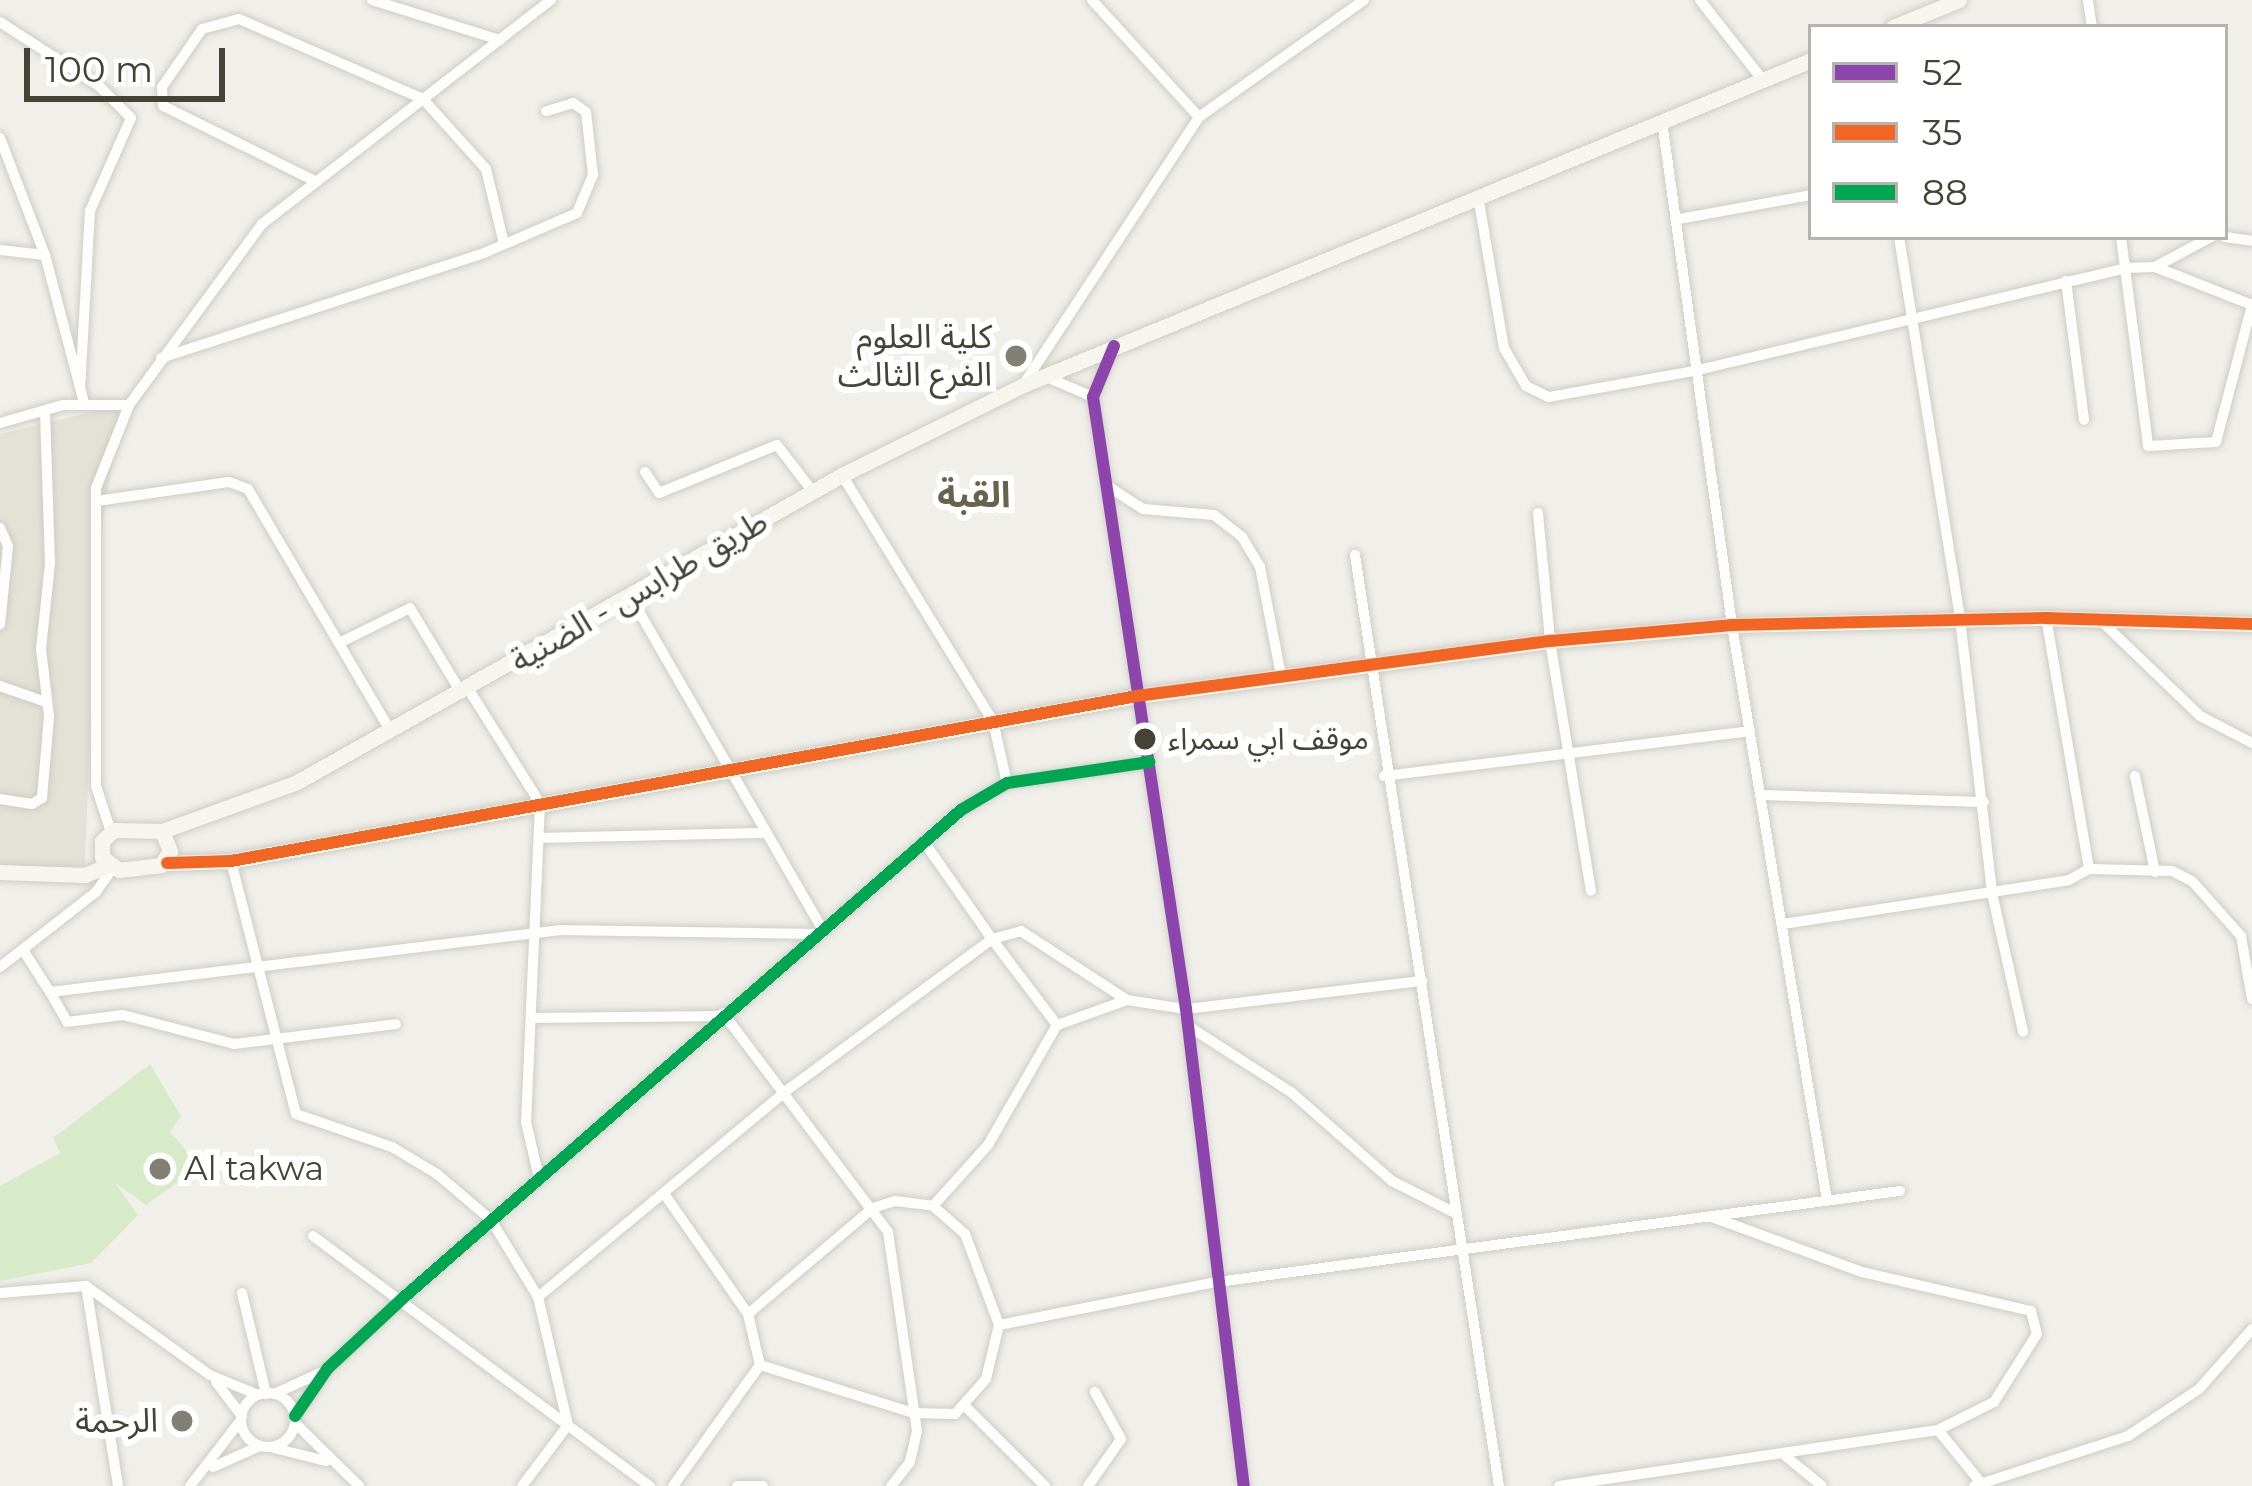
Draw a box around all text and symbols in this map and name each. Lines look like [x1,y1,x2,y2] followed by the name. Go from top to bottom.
[30,24,231,98] scale bar
[1808,24,2228,240] legend
[45,47,153,91] text: 100 m
[1922,50,1963,94] text: 52
[1922,110,1962,154] text: 35
[1922,170,1968,214] text: 88
[838,317,992,395] place label: كلية العلوم الفرع الثالث
[1003,343,1029,369] marker: كلية العلوم الفرع الثالث
[937,473,1011,517] district label: القبة
[503,501,775,681] street label: طريق طرابس - الضنية
[1168,721,1369,757] place label: موقف ابي سمراء
[1134,728,1156,750] marker: موقف ابي سمراء
[184,1149,324,1189] place label: Al takwa
[147,1156,173,1182] marker: Al takwa
[75,1401,158,1441] place label: الرحمة
[169,1408,195,1434] marker: الرحمة

